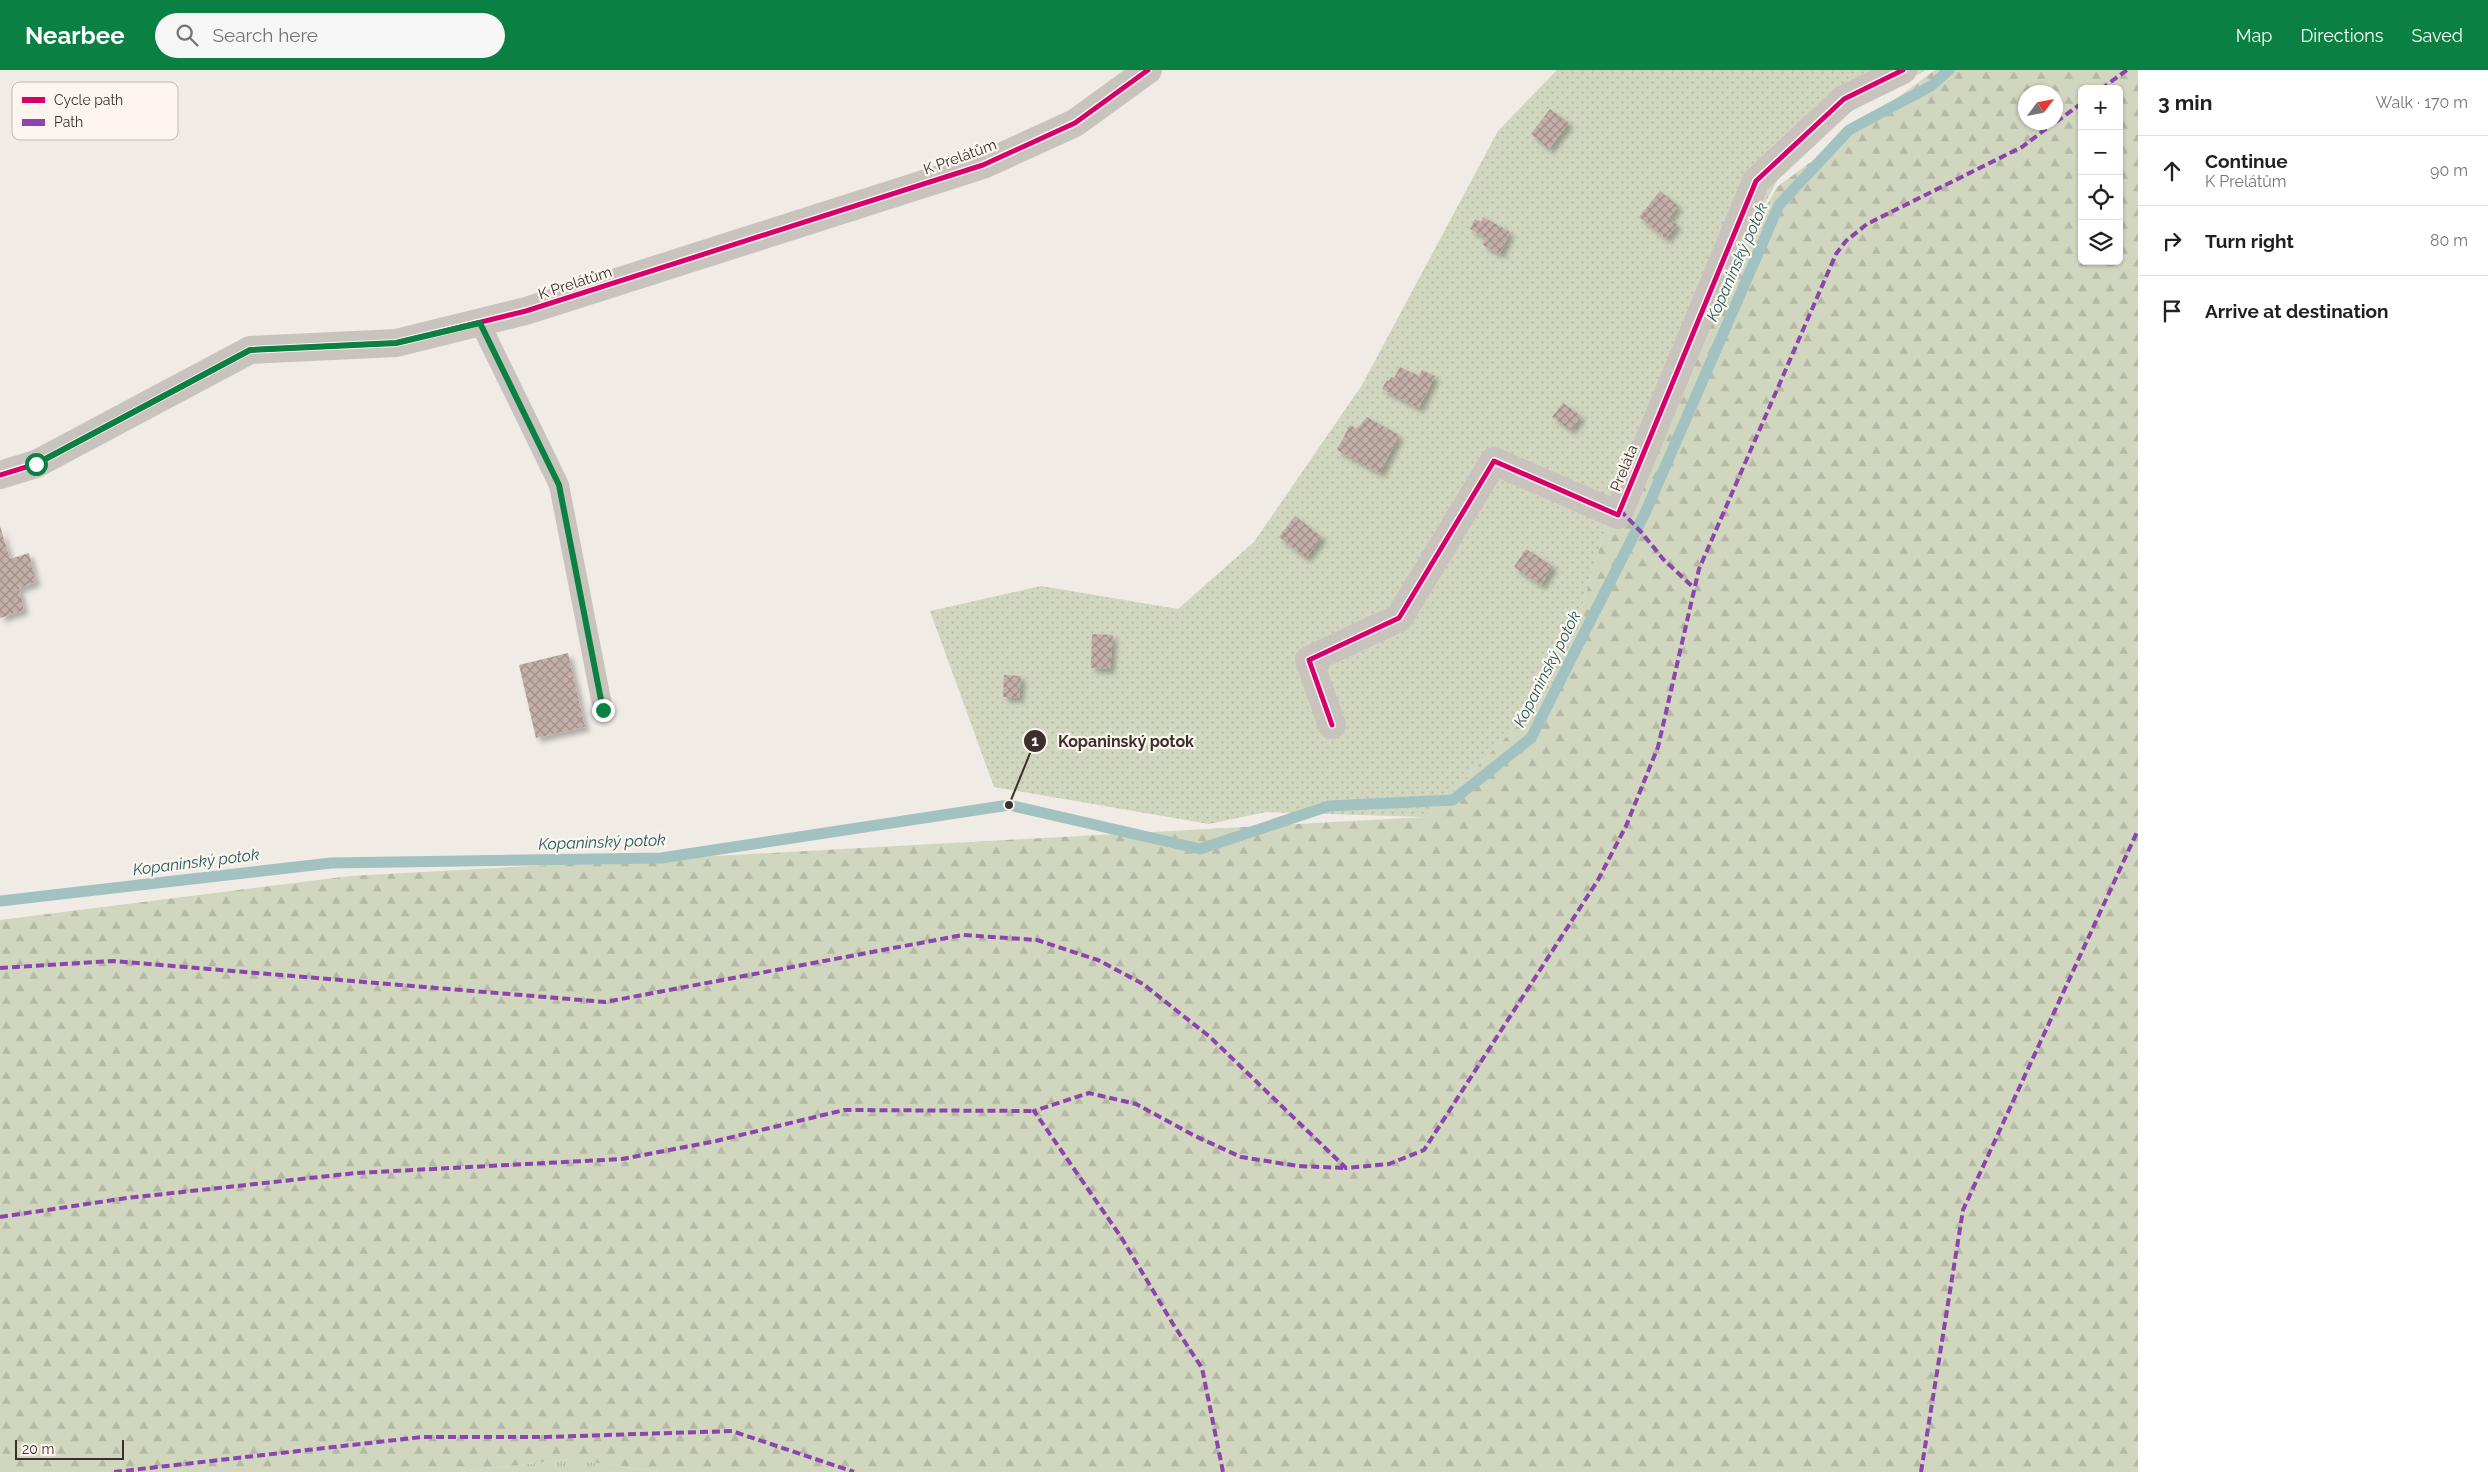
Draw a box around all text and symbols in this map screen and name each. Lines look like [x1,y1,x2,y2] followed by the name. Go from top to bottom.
[155,13,505,58] search box
[25,21,125,50] text: Nearbee
[173,21,201,49] icon: search
[213,24,318,46] text: Search here
[2236,25,2272,46] text: Map
[2300,25,2384,46] text: Directions
[2412,25,2463,46] text: Saved
[12,82,178,140] legend
[2018,85,2063,130] north arrow
[2078,85,2123,265] map controls
[2078,85,2123,130] button: +
[2158,90,2212,115] text: 3 min
[54,92,123,108] text: Cycle path
[2376,93,2468,112] text: Walk · 170 m
[54,114,83,130] text: Path
[2078,130,2123,175] button: −
[921,135,999,179] street label: K Prelátům
[2205,150,2288,172] text: Continue
[2158,157,2186,185] icon: ahead
[2430,161,2468,180] text: 90 m
[2205,172,2286,191] text: K Prelátům
[2078,175,2123,220] button: locate
[1702,200,1772,324] water label: Kopaninský potok
[2078,220,2123,265] button: layers
[2158,227,2186,255] icon: right
[2205,230,2294,252] text: Turn right
[2430,231,2468,250] text: 80 m
[536,263,614,303] street label: K Prelátům
[2158,297,2186,325] icon: arrive
[2205,300,2389,322] text: Arrive at destination
[1607,442,1641,494] street label: Preláta
[25,453,48,476] route start
[1510,608,1585,730] water label: Kopaninský potok
[592,699,615,722] route end
[1023,726,1204,757] callout: Kopaninský potok
[1031,732,1039,750] text: 1
[1058,732,1194,751] text: Kopaninský potok
[538,830,666,854] water label: Kopaninský potok
[132,845,261,879] water label: Kopaninský potok
[15,1437,124,1460] scale bar
[22,1441,54,1457] text: 20 m

